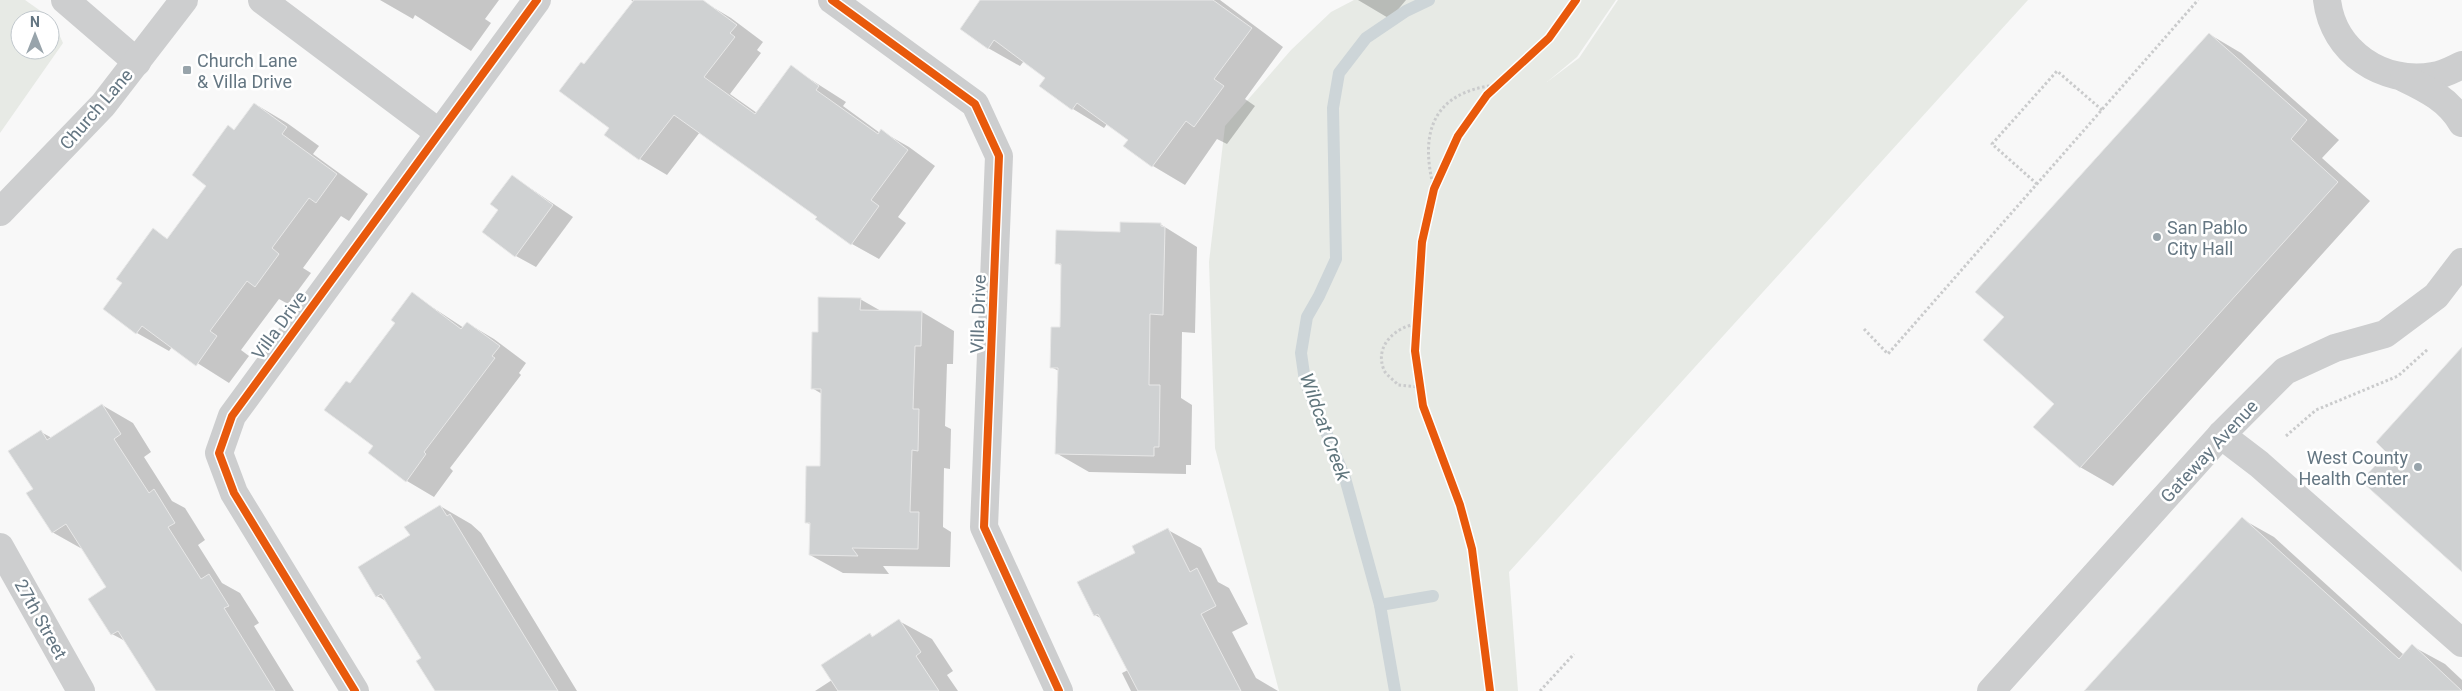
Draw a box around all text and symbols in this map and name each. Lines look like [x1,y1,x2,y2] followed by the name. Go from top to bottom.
[10,10,60,60] north arrow
[30,14,40,30] text: N
[197,50,297,92] place label: Church Lane & Villa Drive
[55,64,137,154] street label: Church Lane
[181,64,193,76] marker: Church Lane & Villa Drive
[2167,217,2248,259] place label: San Pablo City Hall
[2151,231,2163,243] marker: San Pablo City Hall
[966,274,990,354] street label: Villa Drive
[247,287,311,363] street label: Villa Drive
[1295,370,1355,485] water label: Wildcat Creek
[2156,395,2262,507] street label: Gateway Avenue
[2298,447,2408,489] place label: West County Health Center
[2412,461,2424,473] marker: West County Health Center
[10,575,72,663] street label: 27th Street

